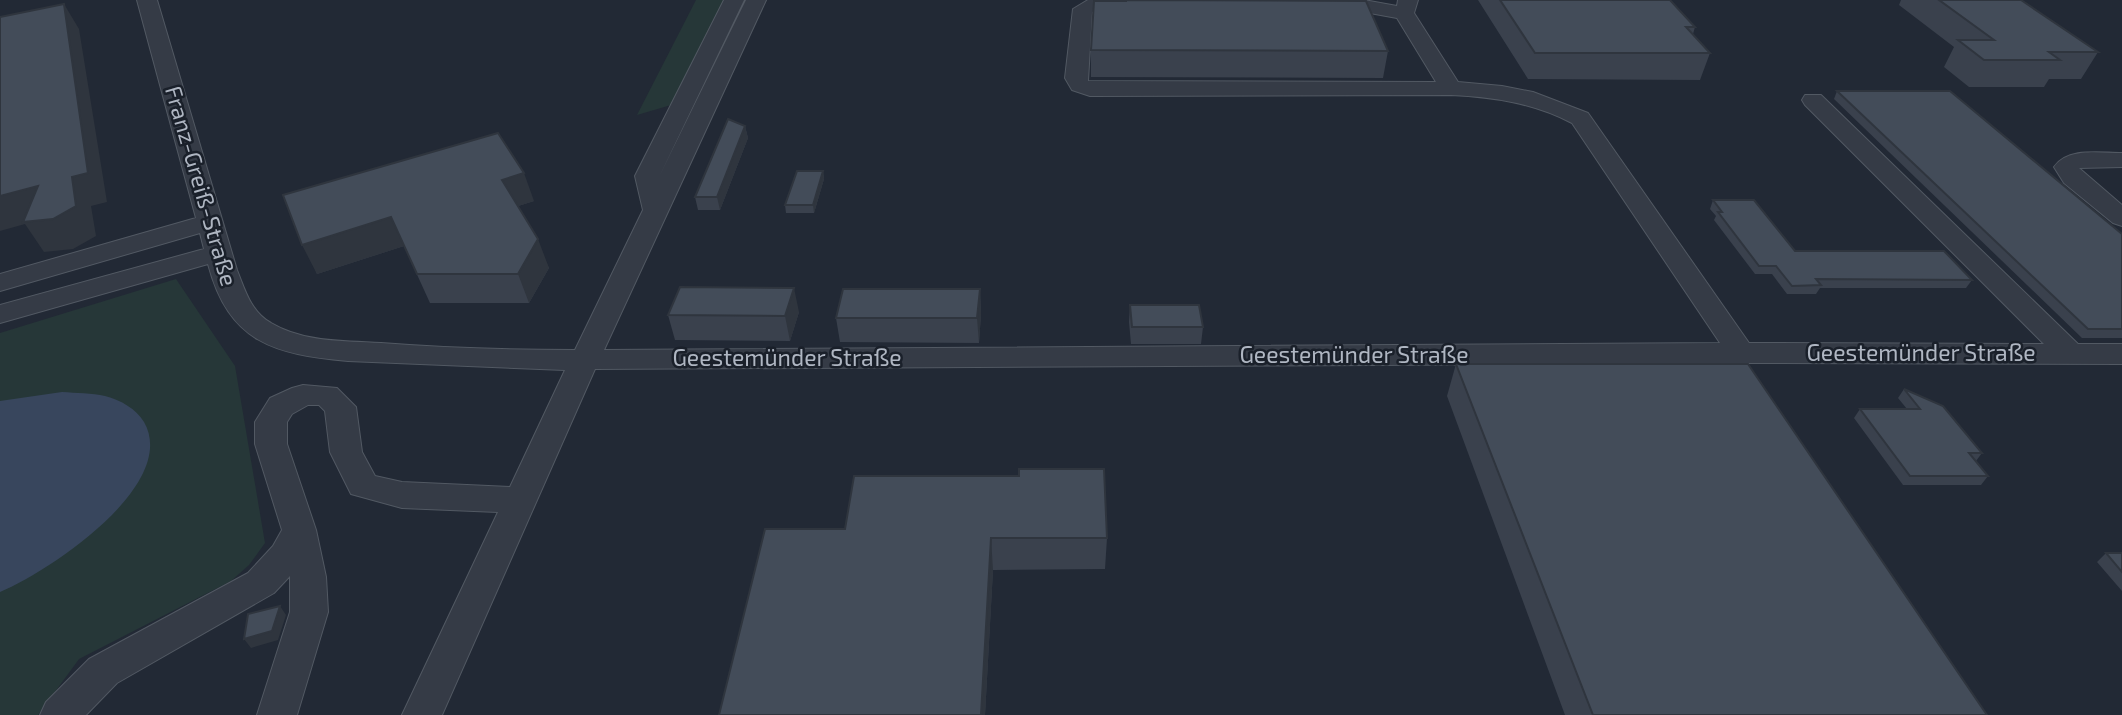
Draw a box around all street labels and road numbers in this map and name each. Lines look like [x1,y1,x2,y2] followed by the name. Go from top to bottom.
[160,82,244,289] street label: Franz-Greiß-Straße
[1806,338,2036,366] street label: Geestemünder Straße
[1239,340,1469,368] street label: Geestemünder Straße
[672,343,902,371] street label: Geestemünder Straße

